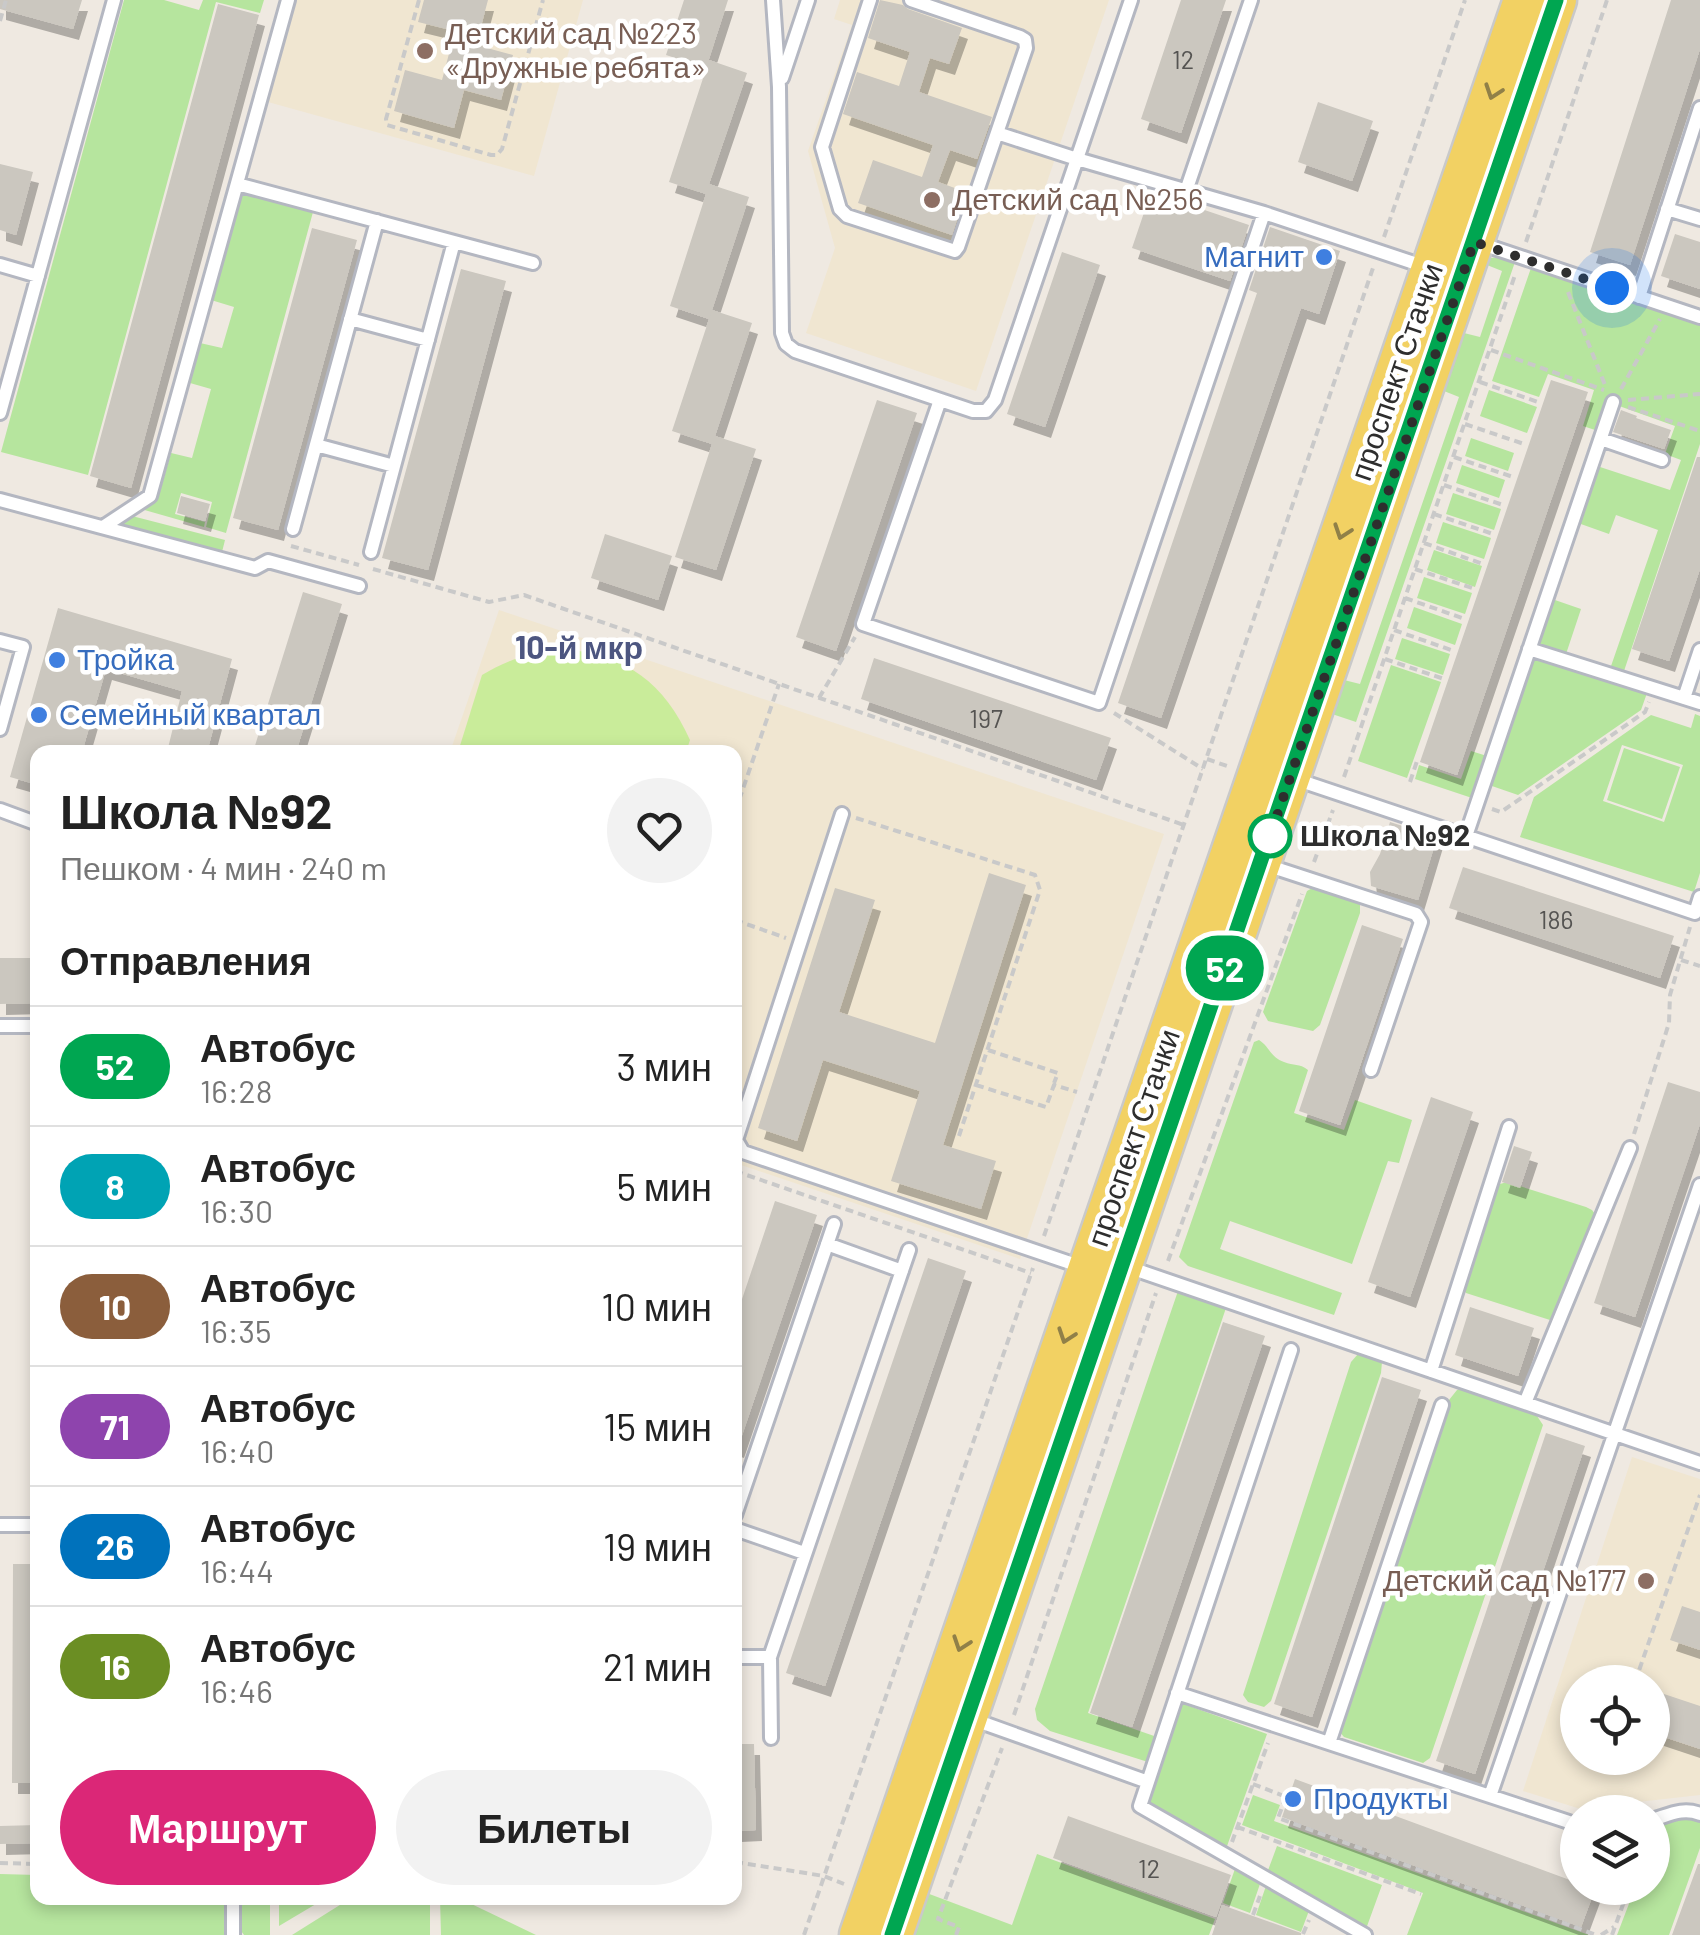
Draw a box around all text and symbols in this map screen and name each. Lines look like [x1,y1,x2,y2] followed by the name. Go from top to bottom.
[445,14,706,84] place label: Детский сад №223 «Дружные ребята»
[414,40,436,62] marker: Детский сад №223 «Дружные ребята»
[1172,44,1194,74] house number: 12
[1484,83,1505,100] one-way arrow
[952,180,1203,216] place label: Детский сад №256
[921,189,943,211] marker: Детский сад №256
[1204,237,1304,273] place label: Магнит
[1313,246,1335,268] marker: Магнит
[1341,258,1449,485] street label: проспект Стачки
[1587,263,1637,313] your location
[1333,523,1354,540] one-way arrow
[515,627,643,666] district label: 10-й мкр
[77,640,175,676] place label: Тройка
[46,649,68,671] marker: Тройка
[59,695,321,731] place label: Семейный квартал
[969,703,1003,733] house number: 197
[28,704,50,726] marker: Семейный квартал
[607,778,712,883] button: heart
[60,781,332,839] text: Школа №92
[1249,815,1291,857] marker: Школа №92
[1300,816,1470,852] place label: Школа №92
[60,848,387,886] text: Пешком · 4 мин · 240 m
[1539,904,1573,934] house number: 186
[1180,936,1270,1000] line badge: 52
[60,937,312,983] text: Отправления
[1206,947,1244,989] text: 52
[200,1024,356,1070] text: Автобус
[1078,1024,1186,1251] street label: проспект Стачки
[616,1043,712,1089] text: 3 мин
[96,1045,134,1087] text: 52
[200,1071,272,1109] text: 16:28
[200,1144,356,1190] text: Автобус
[617,1163,712,1209] text: 5 мин
[106,1165,124,1207] text: 8
[200,1191,273,1229] text: 16:30
[200,1264,356,1310] text: Автобус
[601,1283,712,1329] text: 10 мин
[99,1285,131,1327] text: 10
[200,1311,271,1349] text: 16:35
[1058,1327,1078,1344] one-way arrow
[200,1384,356,1430] text: Автобус
[603,1403,712,1449] text: 15 мин
[100,1405,130,1447] text: 71
[200,1431,274,1469] text: 16:40
[200,1504,356,1550] text: Автобус
[603,1523,712,1569] text: 19 мин
[96,1525,134,1567] text: 26
[200,1551,274,1589] text: 16:44
[1383,1561,1626,1597] place label: Детский сад №177
[1635,1570,1657,1592] marker: Детский сад №177
[200,1624,356,1670] text: Автобус
[952,1634,972,1651] one-way arrow
[603,1643,712,1689] text: 21 мин
[99,1645,131,1687] text: 16
[1560,1665,1670,1905] map controls
[1560,1665,1670,1775] button: locate
[200,1671,273,1709] text: 16:46
[60,1770,376,1885] button: Маршрут
[396,1770,712,1885] button: Билеты
[1313,1779,1449,1815] place label: Продукты
[1282,1788,1304,1810] marker: Продукты
[1560,1795,1670,1905] button: layers
[1138,1853,1160,1883] house number: 12

